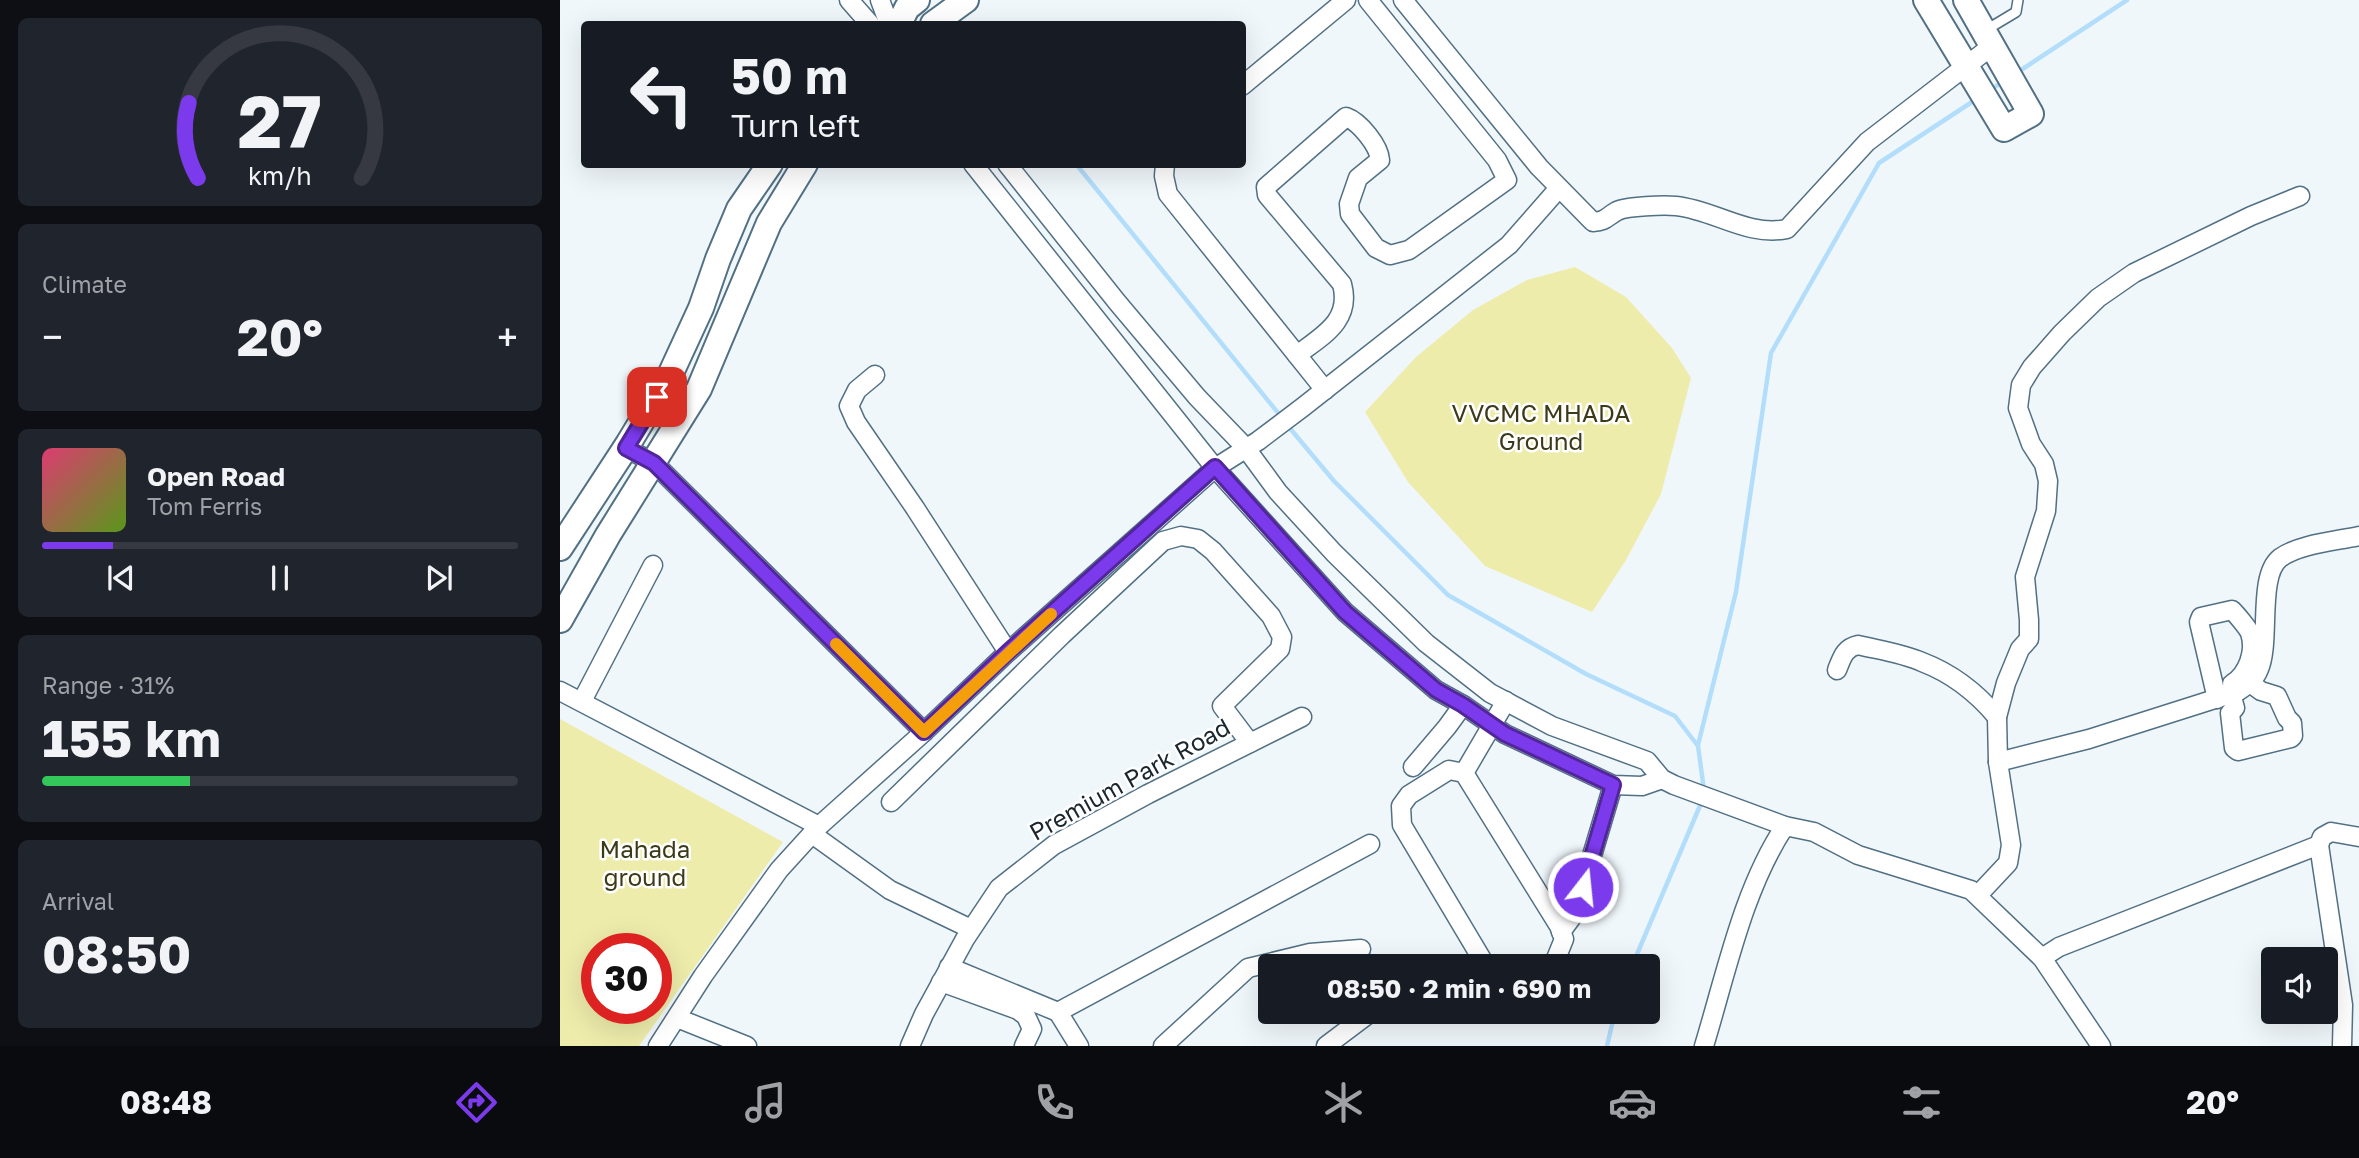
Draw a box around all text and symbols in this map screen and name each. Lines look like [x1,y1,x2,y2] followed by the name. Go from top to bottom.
[731,46,848,105] text: 50 m
[616,49,707,140] icon: left
[238,77,322,164] text: 27
[731,106,860,144] text: Turn left
[248,160,312,191] text: km/h
[42,270,127,298] text: Climate
[237,305,323,367] text: 20°
[42,314,63,359] text: −
[497,314,518,359] text: +
[627,367,687,427] pin
[638,378,676,416] icon: arrive
[1452,398,1630,455] park label: VVCMC MHADA Ground
[147,461,285,492] text: Open Road
[147,492,262,520] text: Tom Ferris
[102,559,140,597] icon: previous
[261,559,299,597] icon: pause
[420,559,458,597] icon: next
[42,671,174,699] text: Range · 31%
[42,706,221,768] text: 155 km
[1024,711,1235,846] street label: Premium Park Road
[600,834,690,891] park label: Mahada ground
[1546,850,1620,924] position arrow
[42,887,114,915] text: Arrival
[42,922,191,984] text: 08:50
[581,933,672,1024] speed limit sign: 30
[2261,947,2338,1024] map controls
[2261,947,2338,1024] button: sound
[1327,973,1591,1004] text: 08:50 · 2 min · 690 m
[452,1078,501,1127] icon: directions
[741,1078,790,1127] icon: music
[1030,1078,1079,1127] icon: phone
[1319,1078,1368,1127] icon: climate
[1608,1078,1657,1127] icon: car
[1897,1078,1946,1127] icon: filters
[120,1083,212,1121] text: 08:48
[2186,1083,2239,1121] text: 20°

